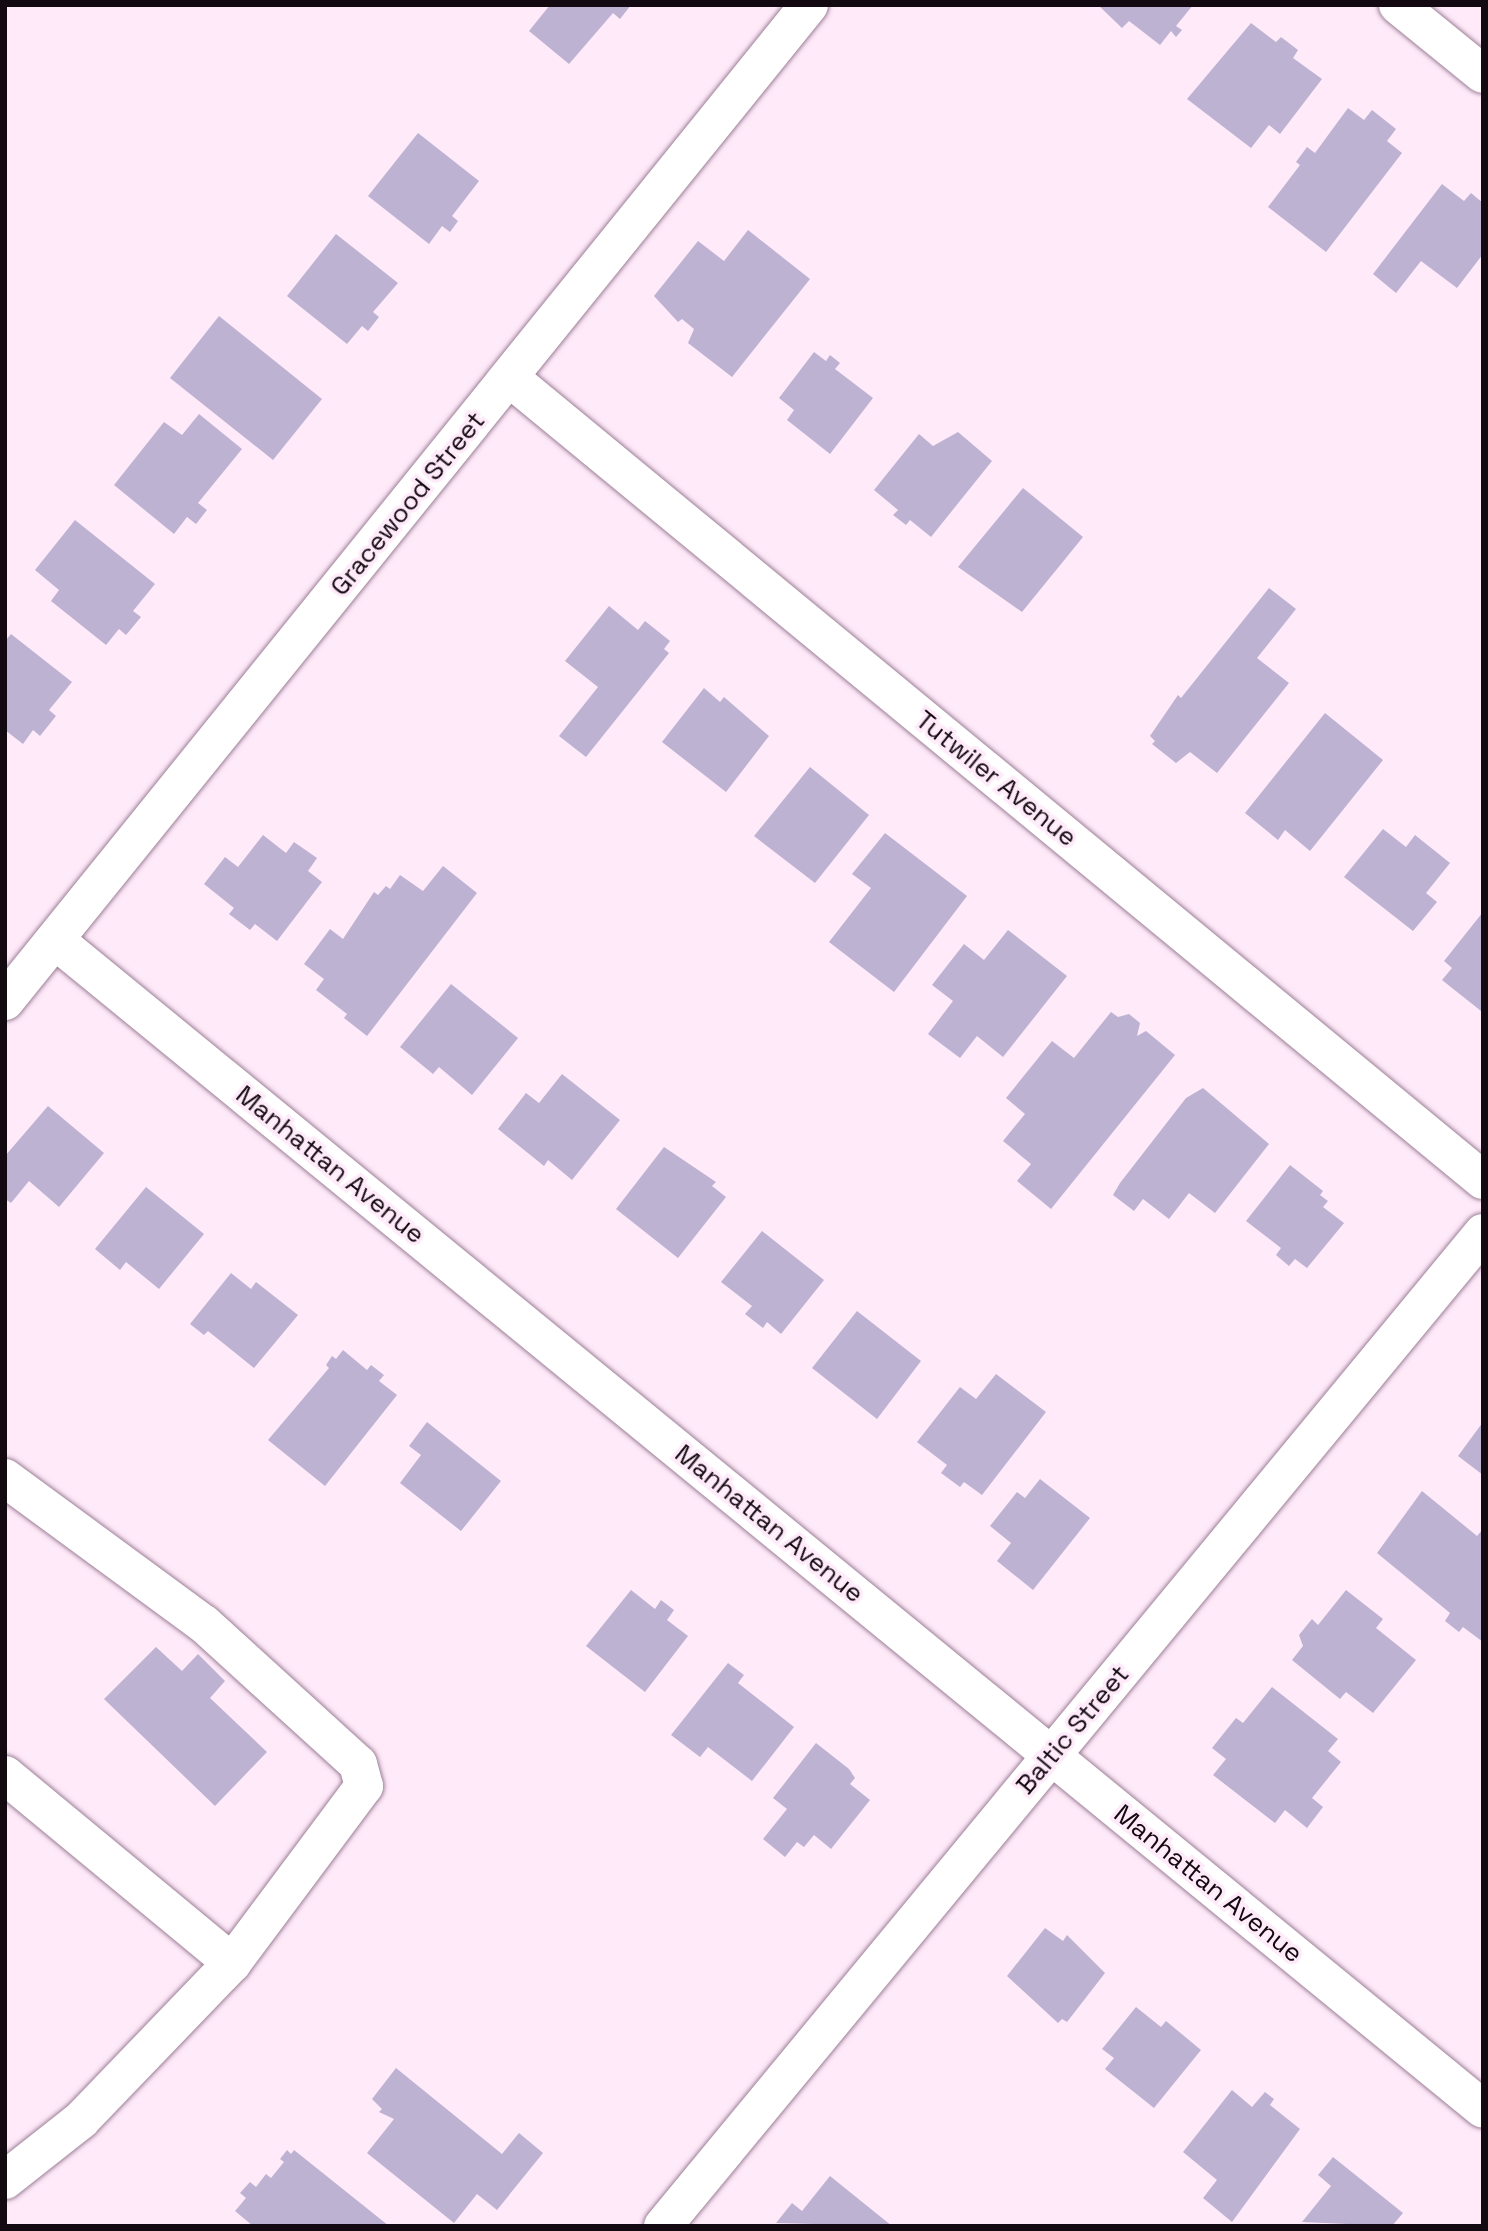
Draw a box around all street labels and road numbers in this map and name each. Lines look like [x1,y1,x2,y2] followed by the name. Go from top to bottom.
[324,406,492,602] street label: Gracewood Street
[909,704,1083,854] street label: Tutwiler Avenue
[229,1079,431,1251] street label: Manhattan Avenue
[668,1438,870,1610] street label: Manhattan Avenue
[1010,1659,1136,1801] street label: Baltic Street
[1107,1798,1309,1970] street label: Manhattan Avenue

